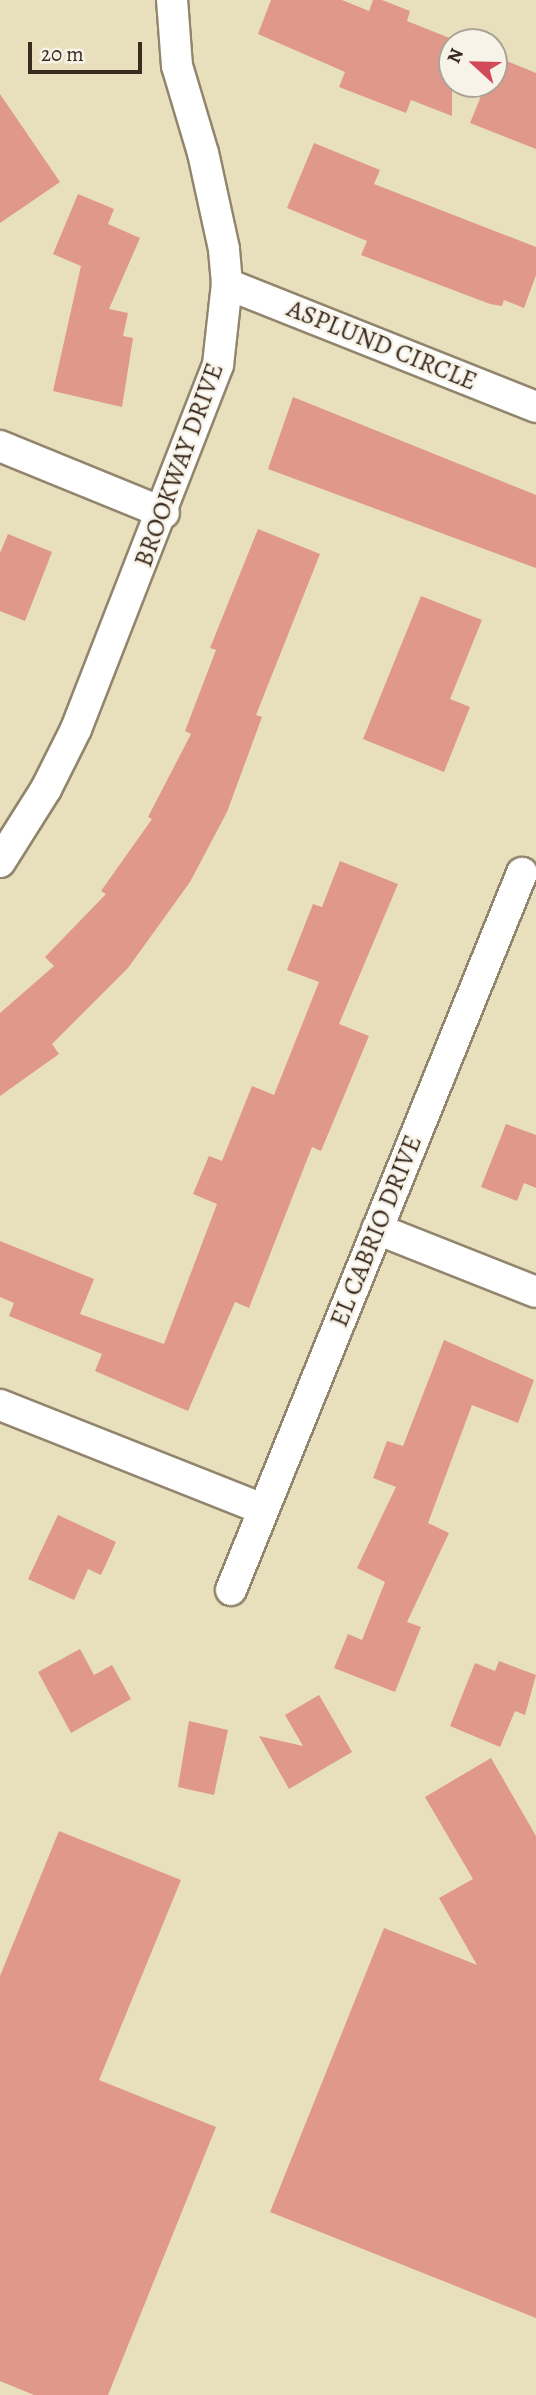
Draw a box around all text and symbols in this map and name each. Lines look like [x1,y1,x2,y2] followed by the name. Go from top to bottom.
[32,28,145,72] scale bar
[438,28,508,98] north arrow
[41,40,84,68] text: 20 m
[441,45,470,67] text: N
[283,293,481,397] street label: ASPLUND CIRCLE
[128,359,230,571] street label: BROOKWAY DRIVE
[323,1131,429,1331] street label: EL CABRIO DRIVE

